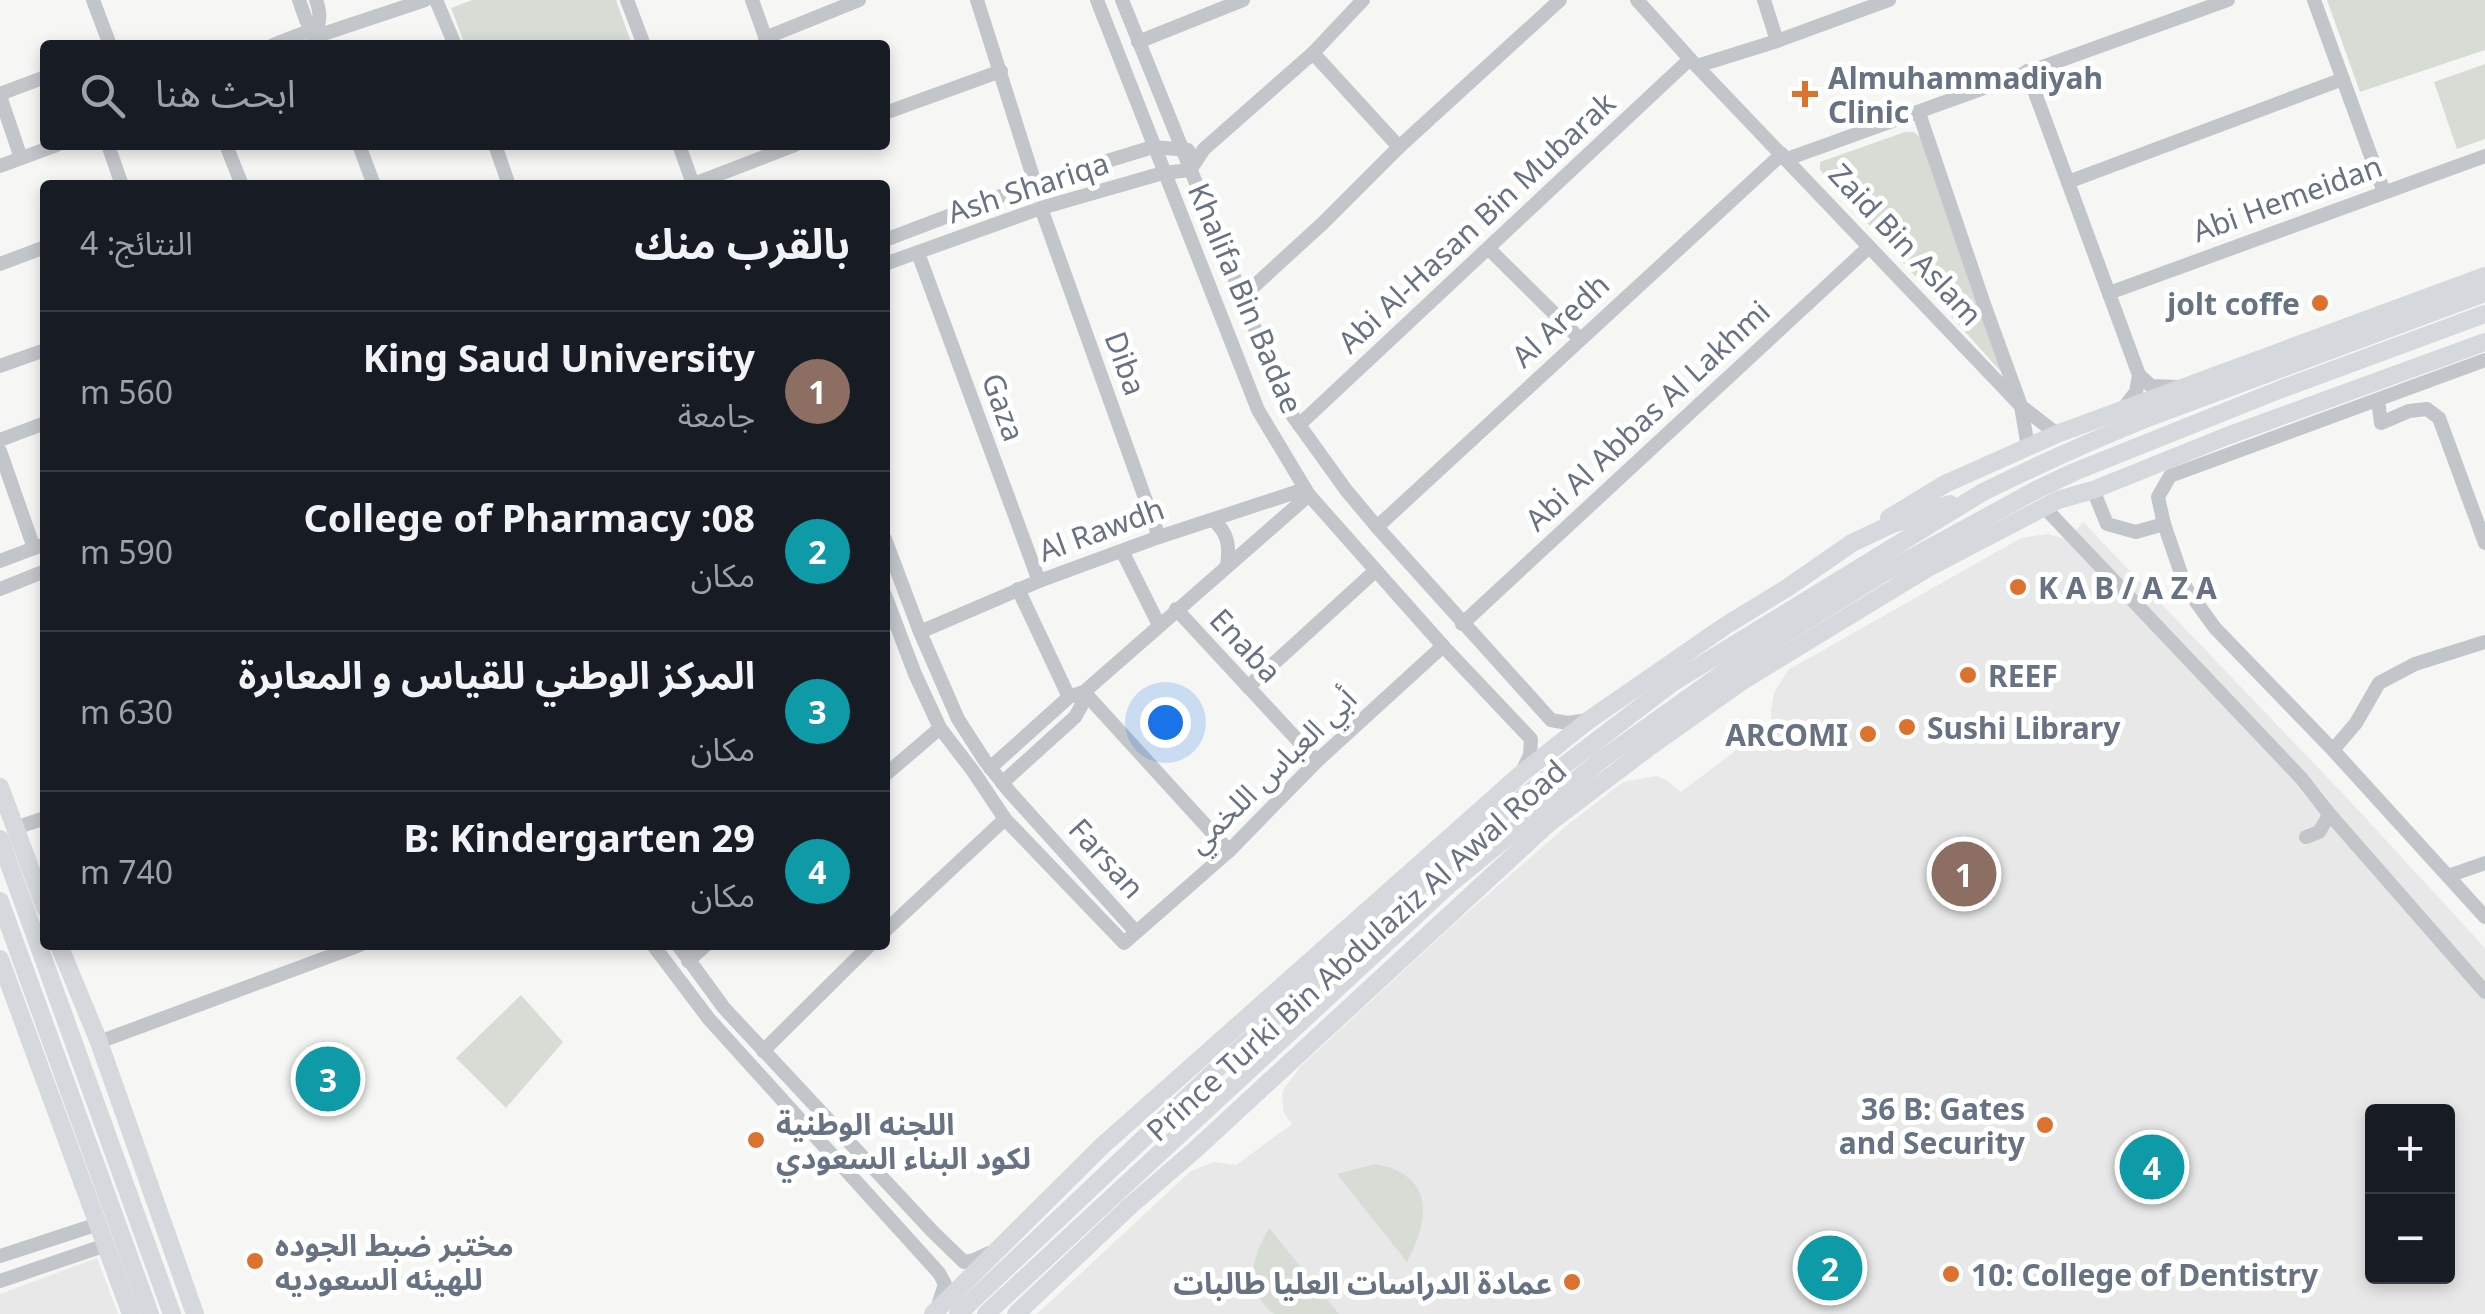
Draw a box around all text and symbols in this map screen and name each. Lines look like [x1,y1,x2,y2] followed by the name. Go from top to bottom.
[40,40,890,150] search box
[1828,57,2103,132] place label: Almuhammadiyah Clinic
[155,66,296,118] text: ابحث هنا
[75,68,130,123] icon: search
[1792,81,1818,107] marker: Almuhammadiyah Clinic
[1328,82,1624,362] street label: Abi Al-Hasan Bin Mubarak
[942,142,1114,232] street label: Ash Shariqa
[2187,145,2387,251] street label: Abi Hemeidan
[1820,154,1992,334] street label: Zaid Bin Aslam
[1179,177,1313,419] street label: Khalifa Bin Badae
[634,214,850,271] text: بالقرب منك
[80,221,193,264] text: النتائج: 4
[1502,264,1618,376] street label: Al Aredh
[2165,283,2300,324] place label: jolt coffe
[1516,291,1778,539] street label: Abi Al Abbas Al Lakhmi
[2309,292,2331,314] marker: jolt coffe
[1096,325,1156,401] street label: Diba
[363,331,755,383] text: King Saud University
[973,367,1035,447] street label: Gaza
[80,370,173,413] text: 560 m
[808,370,827,413] text: 1
[678,393,755,436] text: جامعة
[1033,487,1169,571] street label: Al Rawdh
[303,491,755,543] text: 08: College of Pharmacy
[80,530,173,573] text: 590 m
[808,530,827,573] text: 2
[691,553,755,596] text: مكان
[2038,567,2217,608] place label: K A B / A Z A
[2007,576,2029,598] marker: K A B / A Z A
[1201,599,1291,691] street label: Enaba
[239,648,755,700] text: المركز الوطني للقياس و المعابرة
[1988,655,2058,696] place label: REEF
[1957,664,1979,686] marker: REEF
[1177,678,1368,864] street label: أبي العباس اللخمي
[80,690,173,733] text: 630 m
[808,690,827,733] text: 3
[1140,697,1191,748] your location
[1927,707,2121,748] place label: Sushi Library
[1725,714,1848,755] place label: ARCOMI
[1896,716,1918,738] marker: Sushi Library
[1857,723,1879,745] marker: ARCOMI
[691,727,755,770] text: مكان
[1137,750,1575,1150] street label: Prince Turki Bin Abdulaziz Al Awal Road
[1060,809,1154,907] street label: Farsan
[404,811,755,863] text: 29 B: Kindergarten
[1932,836,1996,912] pin: 1
[80,850,173,893] text: 740 m
[808,850,827,893] text: 4
[691,873,755,916] text: مكان
[296,1042,360,1116] pin: 3
[1839,1088,2026,1163] place label: 36 B: Gates and Security
[776,1103,1031,1182] place label: اللجنه الوطنية لكود البناء السعودي
[2365,1104,2455,1284] map controls
[2365,1104,2455,1194] button: +
[2034,1114,2056,1136] marker: 36 B: Gates and Security
[745,1129,767,1151] marker: اللجنه الوطنية لكود البناء السعودي
[2120,1130,2184,1204] pin: 4
[2365,1194,2455,1284] button: −
[275,1224,514,1299] place label: مختبر ضبط الجوده للهيئه السعوديه
[1798,1230,1862,1306] pin: 2
[244,1250,266,1272] marker: مختبر ضبط الجوده للهيئه السعوديه
[1971,1254,2319,1295] place label: 10: College of Dentistry
[1173,1262,1552,1303] place label: عمادة الدراسات العليا طالبات
[1940,1263,1962,1285] marker: 10: College of Dentistry
[1561,1271,1583,1293] marker: عمادة الدراسات العليا طالبات

